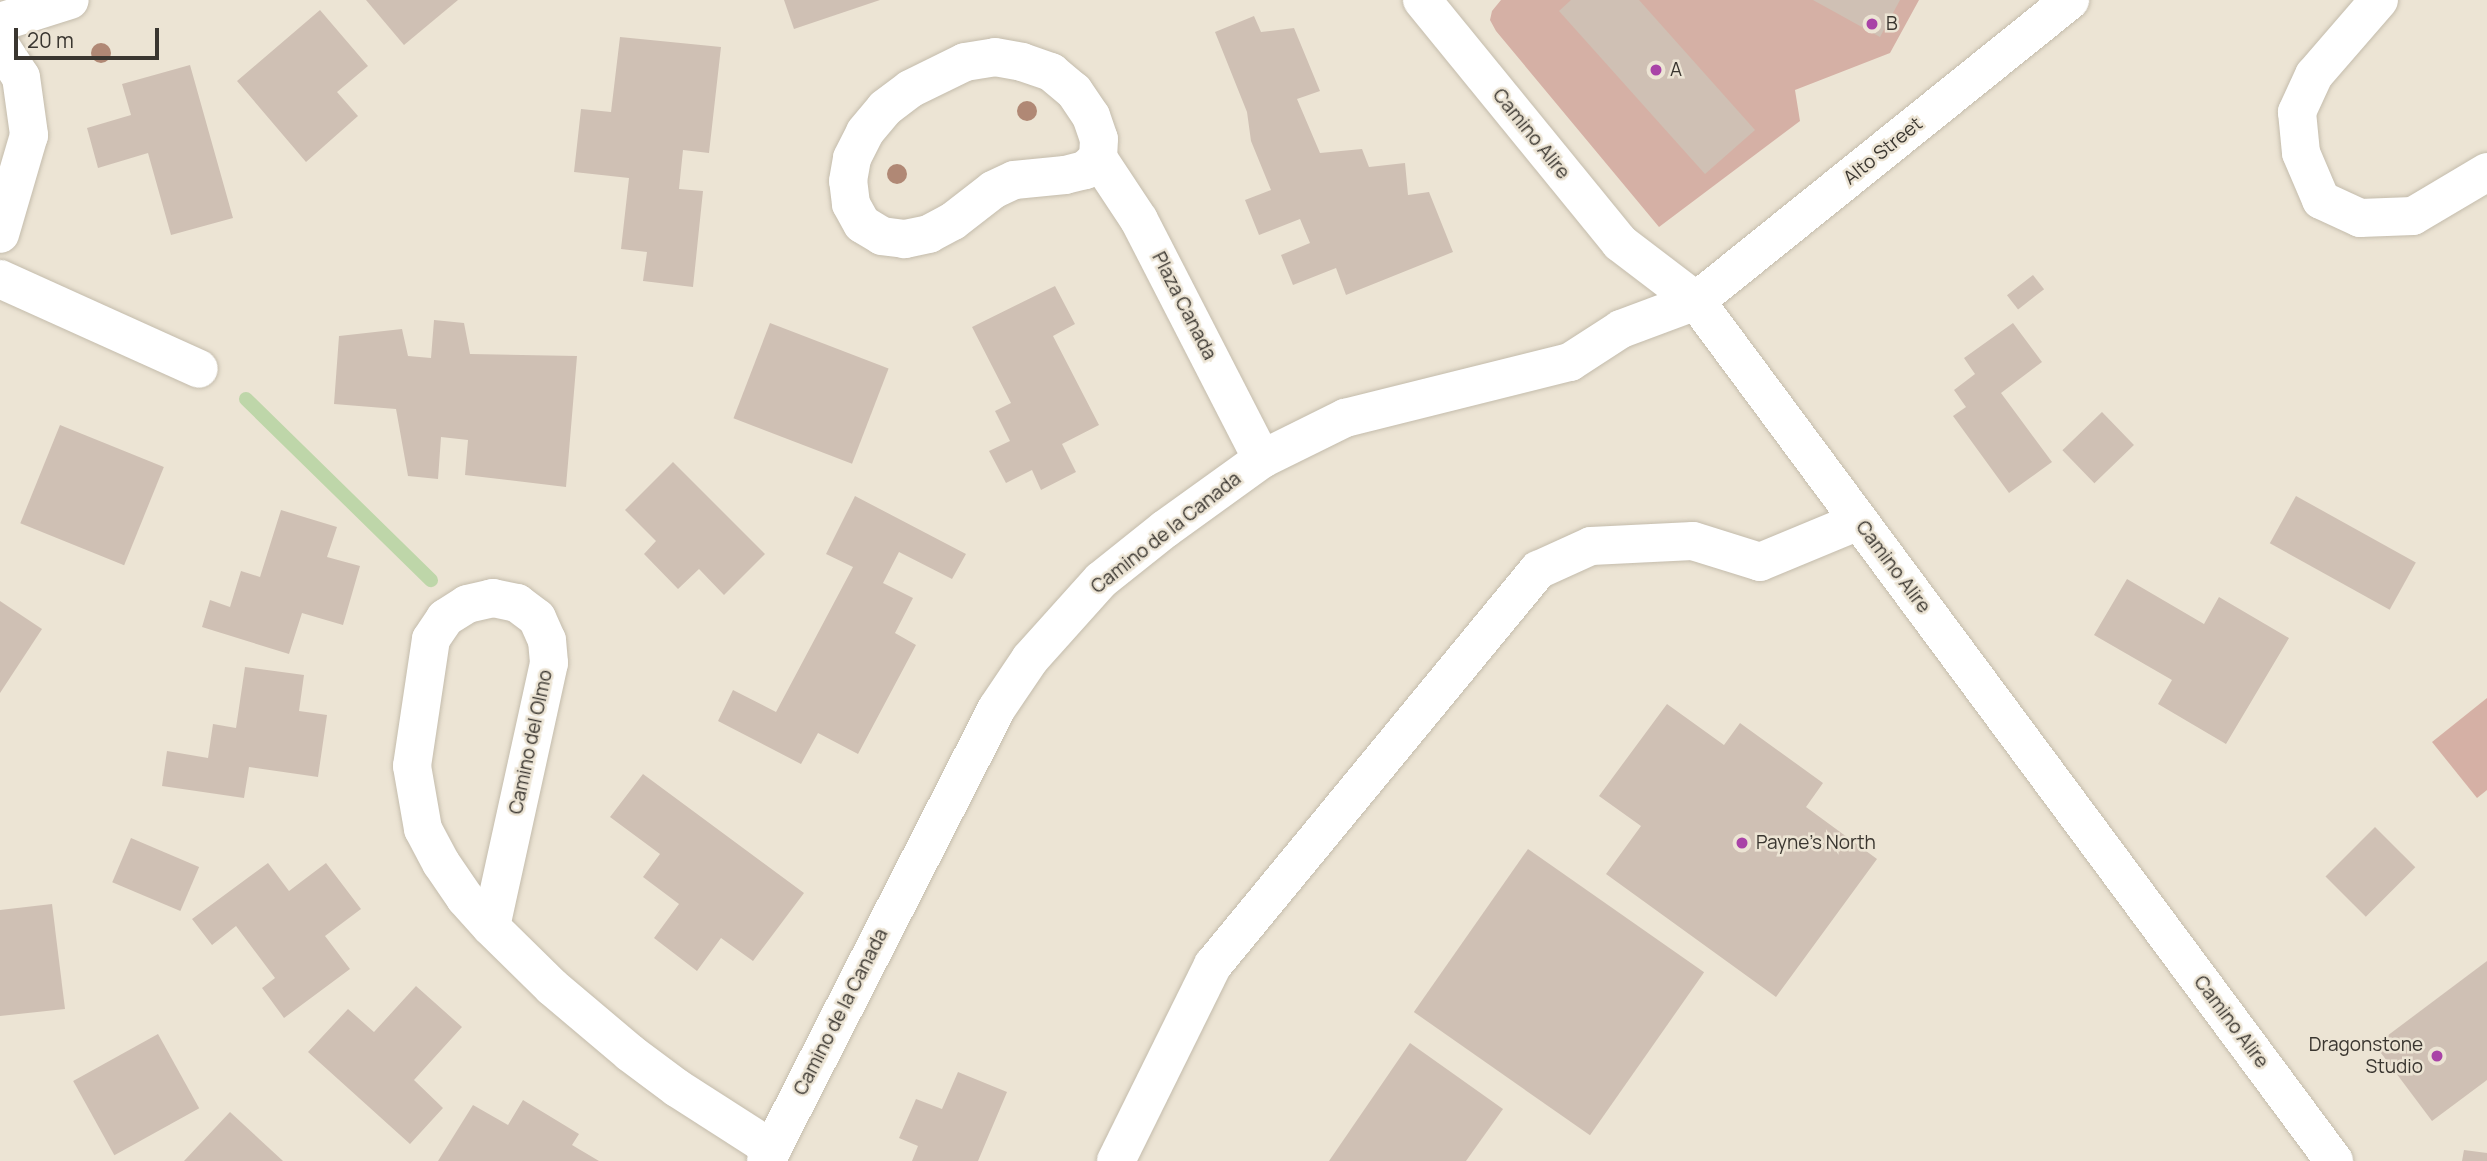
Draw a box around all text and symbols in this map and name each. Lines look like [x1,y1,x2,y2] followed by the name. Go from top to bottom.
[1886,13,1898,35] place label: B
[18,14,163,58] scale bar
[1864,16,1880,32] marker: B
[27,26,74,54] text: 20 m
[1670,59,1682,81] place label: A
[1648,62,1664,78] marker: A
[1488,84,1574,184] street label: Camino Alire
[1839,112,1927,190] street label: Alto Street
[1147,248,1221,364] street label: Plaza Canada
[1087,467,1245,599] street label: Camino de la Canada
[1851,516,1935,618] street label: Camino Alire
[505,668,557,816] street label: Camino del Olmo
[1756,832,1876,854] place label: Payne’s North
[1734,835,1750,851] marker: Payne’s North
[789,925,893,1099] street label: Camino de la Canada
[2189,971,2273,1073] street label: Camino Alire
[2309,1034,2423,1078] place label: Dragonstone Studio
[2429,1048,2445,1064] marker: Dragonstone Studio

